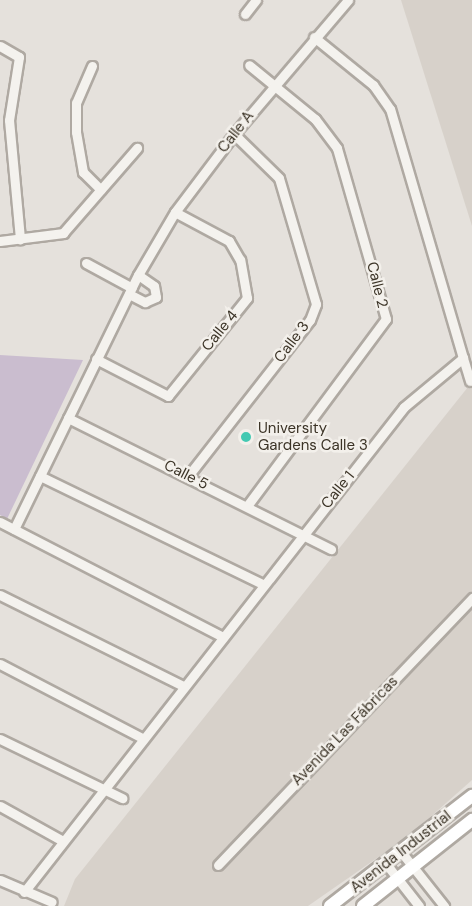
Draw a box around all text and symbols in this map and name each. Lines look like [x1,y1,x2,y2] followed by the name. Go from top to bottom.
[214,108,258,156] street label: Calle A
[363,260,391,310] street label: Calle 2
[198,307,242,355] street label: Calle 4
[271,318,313,366] street label: Calle 3
[258,419,368,454] place label: University Gardens Calle 3
[239,430,253,444] marker: University Gardens Calle 3
[161,456,211,494] street label: Calle 5
[318,468,358,512] street label: Calle 1
[288,673,402,789] street label: Avenida Las Fábricas
[347,807,455,897] street label: Avenida Industrial

